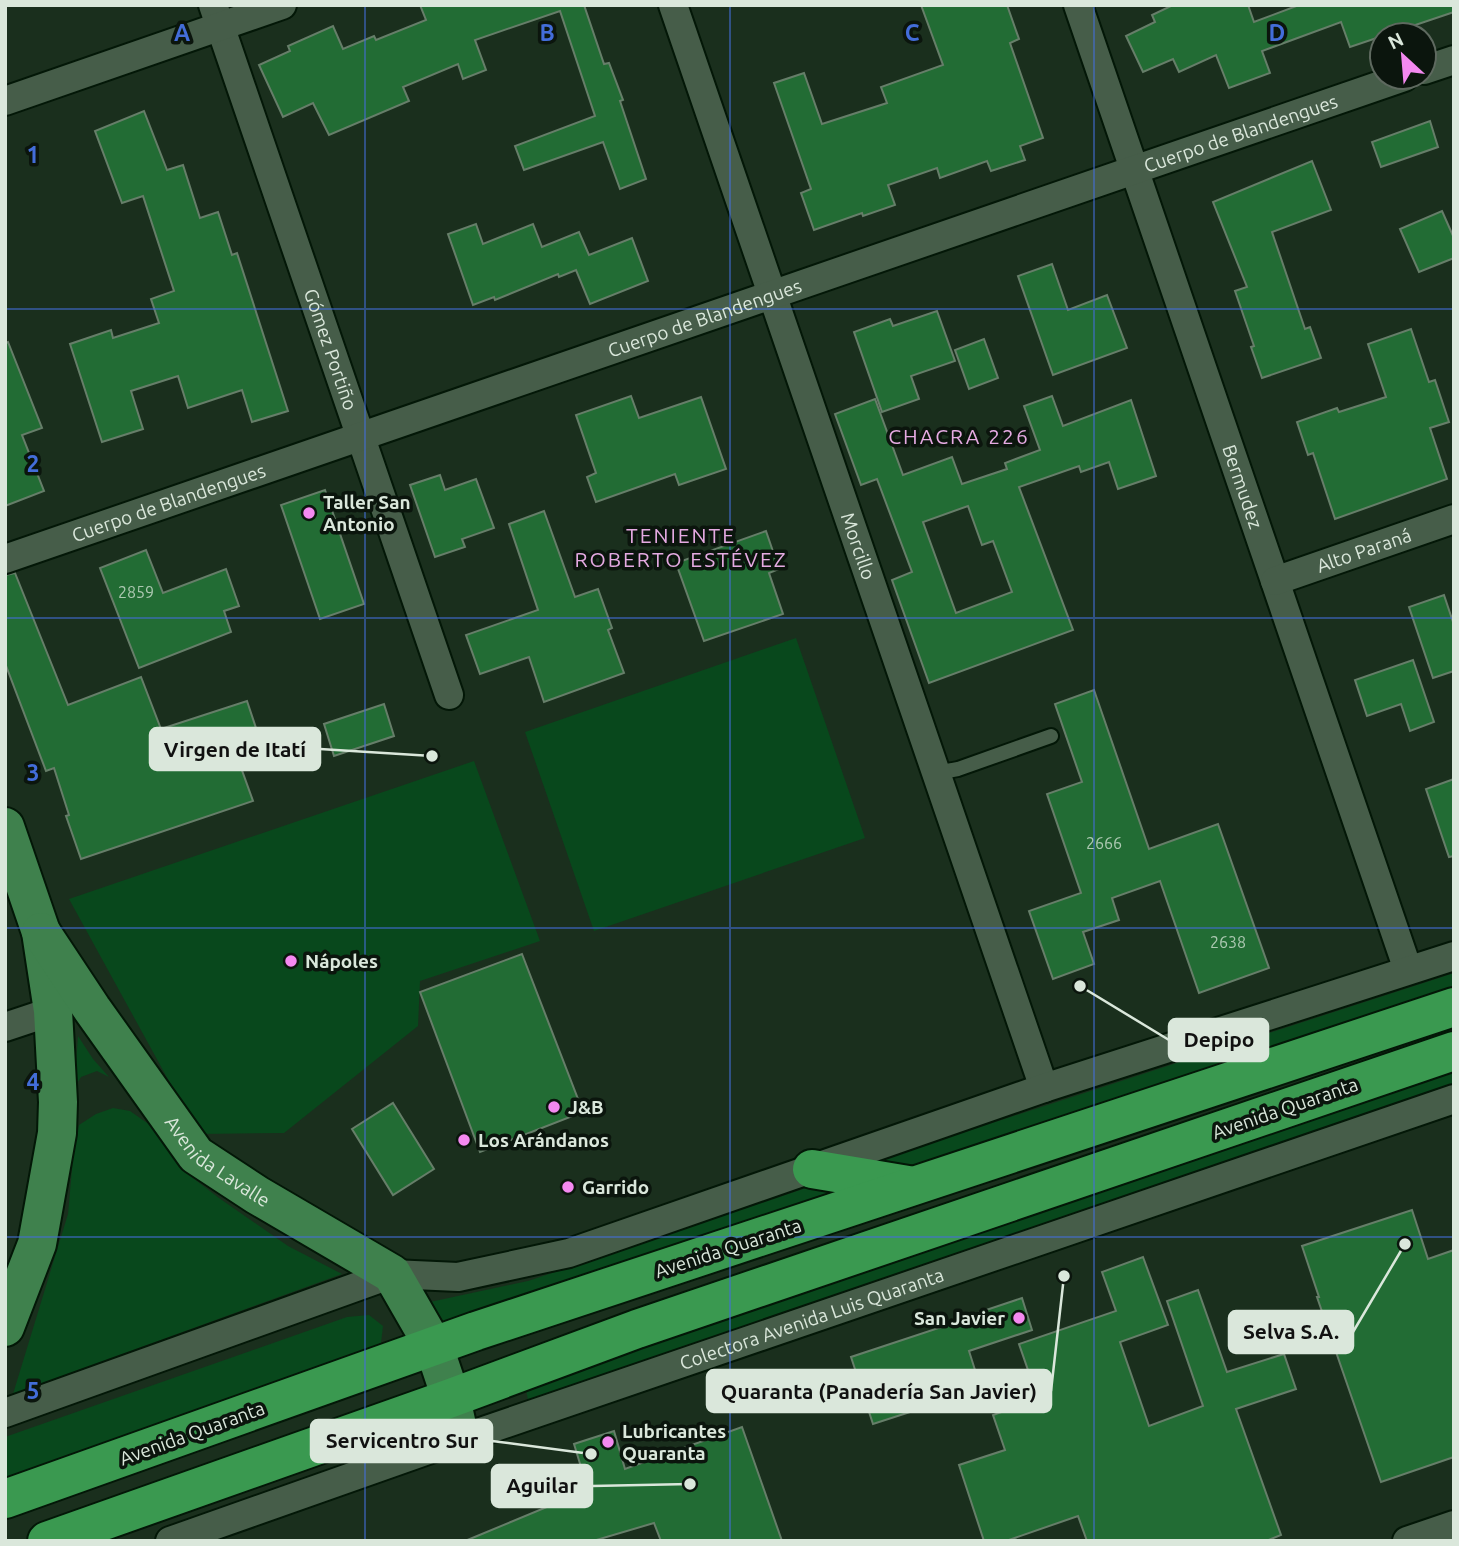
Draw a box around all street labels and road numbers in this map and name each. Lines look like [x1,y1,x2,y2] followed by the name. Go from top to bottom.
[1141,90,1340,177] street label: Cuerpo de Blandengues
[605,274,804,361] street label: Cuerpo de Blandengues
[300,286,362,413] street label: Gómez Portiño
[1218,442,1267,532] street label: Bermudez
[69,459,268,546] street label: Cuerpo de Blandengues
[837,510,880,583] street label: Morcillo
[1314,524,1414,577] street label: Alto Paraná
[1209,1073,1361,1143] street label: Avenida Quaranta
[161,1112,274,1211] street label: Avenida Lavalle
[652,1214,804,1282] street label: Avenida Quaranta
[677,1263,947,1374] street label: Colectora Avenida Luis Quaranta
[116,1397,268,1469] street label: Avenida Quaranta

